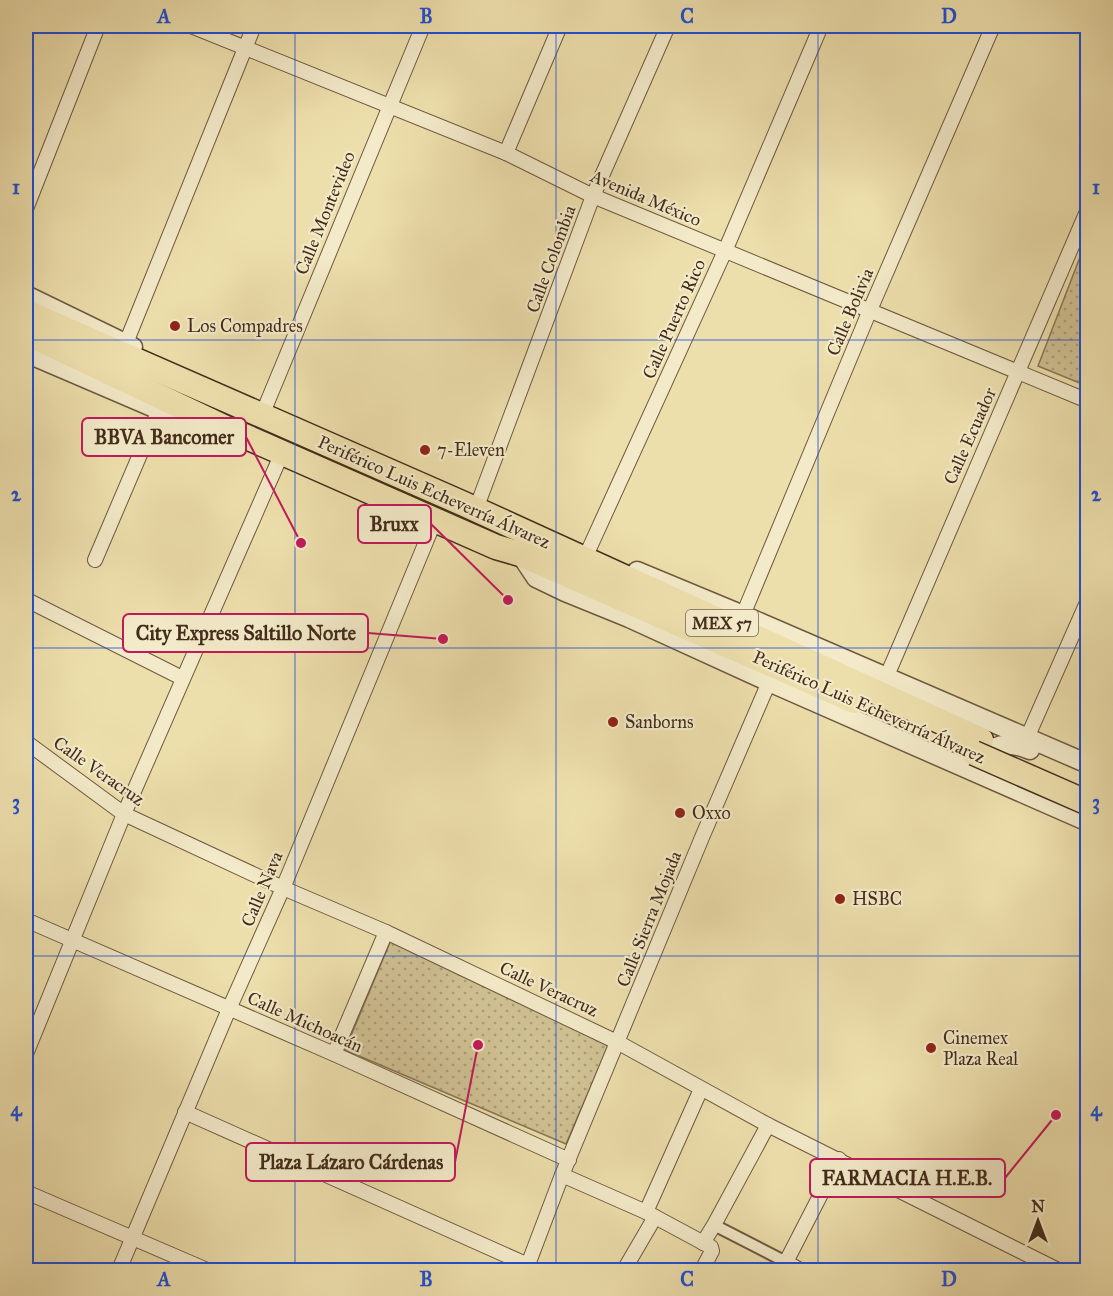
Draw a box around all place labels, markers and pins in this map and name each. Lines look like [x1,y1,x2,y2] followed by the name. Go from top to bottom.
[187,315,303,337] place label: Los Compadres
[168,319,182,333] marker: Los Compadres
[82,418,246,456] callout: BBVA Bancomer
[437,439,505,461] place label: 7-Eleven
[418,443,432,457] marker: 7-Eleven
[358,505,431,543] callout: Bruxx
[123,614,368,652] callout: City Express Saltillo Norte
[625,711,694,733] place label: Sanborns
[606,715,620,729] marker: Sanborns
[692,802,731,824] place label: Oxxo
[673,806,687,820] marker: Oxxo
[852,888,902,910] place label: HSBC
[833,892,847,906] marker: HSBC
[943,1027,1018,1070] place label: Cinemex Plaza Real
[924,1041,938,1055] marker: Cinemex Plaza Real
[246,1143,455,1181] callout: Plaza Lázaro Cárdenas
[810,1159,1005,1197] callout: FARMACIA H.E.B.

